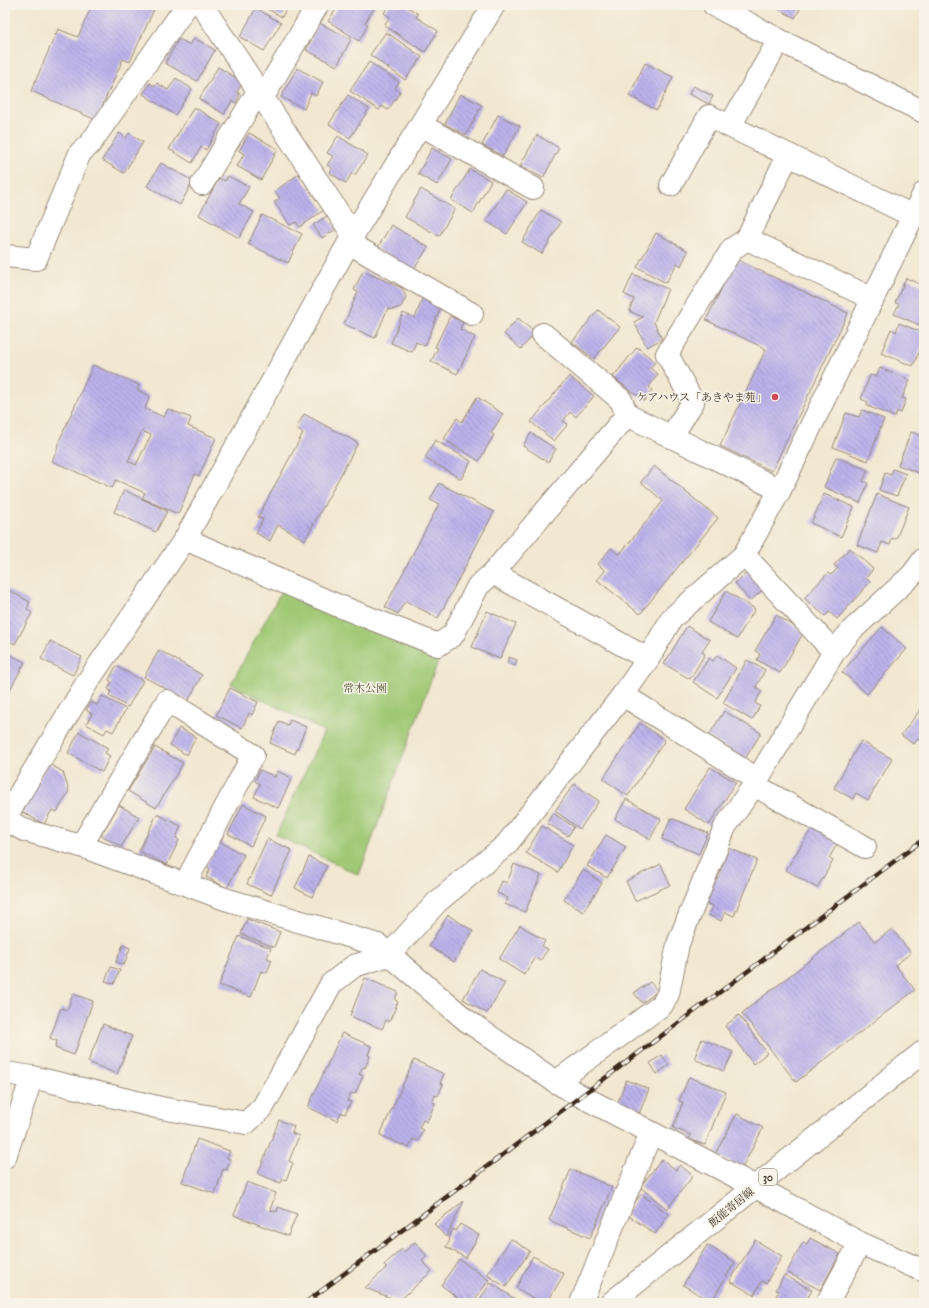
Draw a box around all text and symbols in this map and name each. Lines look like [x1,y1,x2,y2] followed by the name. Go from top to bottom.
[636,391,767,404] place label: ケアハウス「あきやま苑」
[770,392,780,402] marker: ケアハウス「あきやま苑」
[343,682,387,695] park label: 常木公園
[759,1169,777,1185] road number: 30
[706,1185,757,1230] street label: 飯能寄居線

